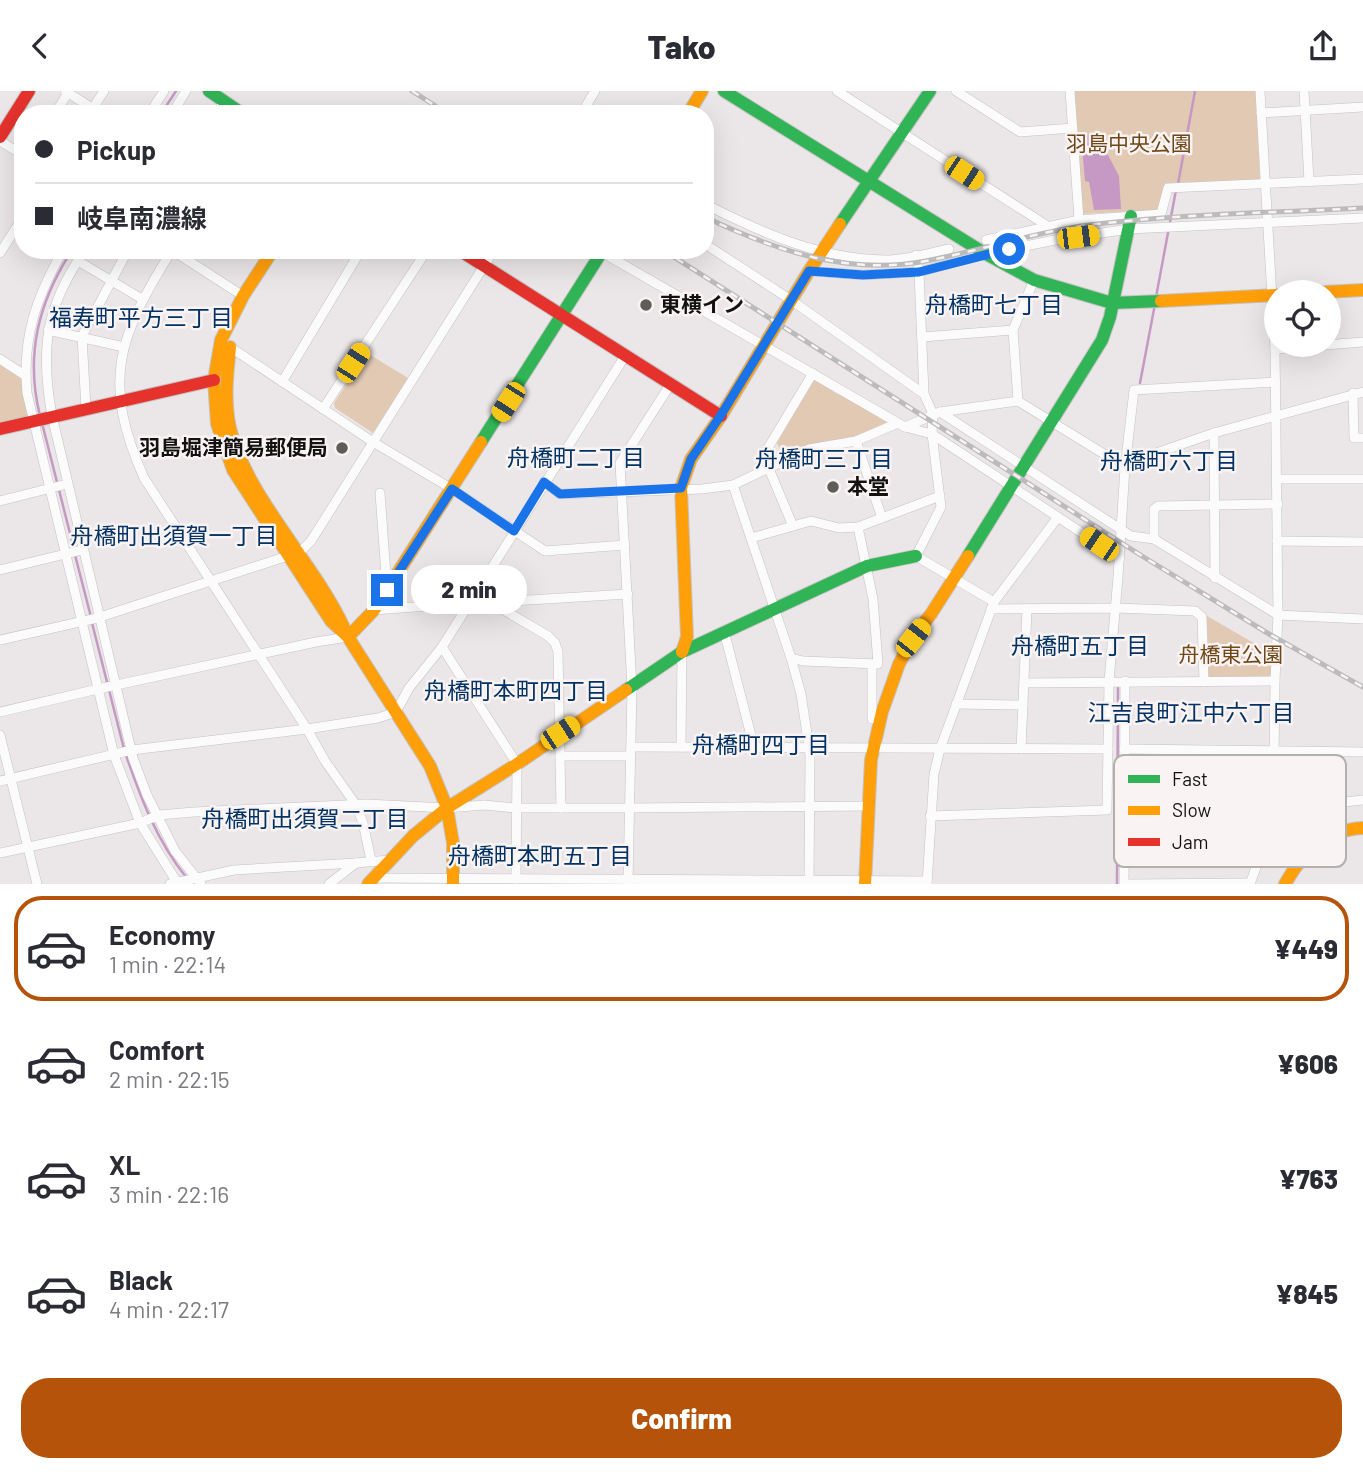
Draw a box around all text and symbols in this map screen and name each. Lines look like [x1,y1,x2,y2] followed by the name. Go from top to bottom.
[21,27,59,65] icon: back
[647,27,716,65] text: Tako
[1304,27,1342,65] icon: share
[1066,130,1192,155] park label: 羽島中央公園
[77,134,156,165] text: Pickup
[941,153,988,193] car
[77,202,207,233] text: 岐阜南濃線
[1056,224,1101,250] car
[993,233,1025,265] route start
[1264,280,1341,357] map controls
[1264,280,1341,357] button: locate
[925,290,1063,318] district label: 舟橋町七丁目
[660,291,744,316] place label: 東横イン
[638,297,654,313] marker: 東横イン
[49,303,233,331] district label: 福寿町平方三丁目
[333,340,374,386] car
[488,379,529,425] car
[139,434,328,459] place label: 羽島堀津簡易郵便局
[334,440,350,456] marker: 羽島堀津簡易郵便局
[507,443,645,471] district label: 舟橋町二丁目
[755,444,893,472] district label: 舟橋町三丁目
[1100,446,1238,474] district label: 舟橋町六丁目
[847,473,889,498] place label: 本堂
[825,479,841,495] marker: 本堂
[71,521,278,549] district label: 舟橋町出須賀一丁目
[1076,524,1123,564] car
[412,566,527,615] callout: 2 min
[371,574,403,606] route end
[441,575,497,603] text: 2 min
[892,615,935,661] car
[1011,631,1149,659] district label: 舟橋町五丁目
[1179,641,1284,666] park label: 舟橋東公園
[424,676,608,704] district label: 舟橋町本町四丁目
[1088,698,1295,726] district label: 江吉良町江中六丁目
[537,713,584,753] car
[692,730,830,758] district label: 舟橋町四丁目
[1114,755,1346,867] legend
[1172,767,1208,790] text: Fast
[1172,798,1211,821] text: Slow
[202,804,409,832] district label: 舟橋町出須賀二丁目
[1172,830,1208,853] text: Jam
[448,841,632,869] district label: 舟橋町本町五丁目
[25,917,88,980] icon: car
[109,919,215,950] text: Economy
[1274,933,1338,964] text: ¥449
[109,950,226,978] text: 1 min · 22:14
[25,1032,88,1095] icon: car
[109,1034,205,1065] text: Comfort
[1277,1048,1338,1079] text: ¥606
[109,1065,230,1093] text: 2 min · 22:15
[25,1147,88,1210] icon: car
[109,1149,140,1180] text: XL
[1279,1163,1338,1194] text: ¥763
[109,1180,229,1208] text: 3 min · 22:16
[25,1262,88,1325] icon: car
[109,1264,173,1295] text: Black
[1275,1278,1338,1309] text: ¥845
[109,1295,229,1323] text: 4 min · 22:17
[21,1378,1342,1458] button: Confirm

